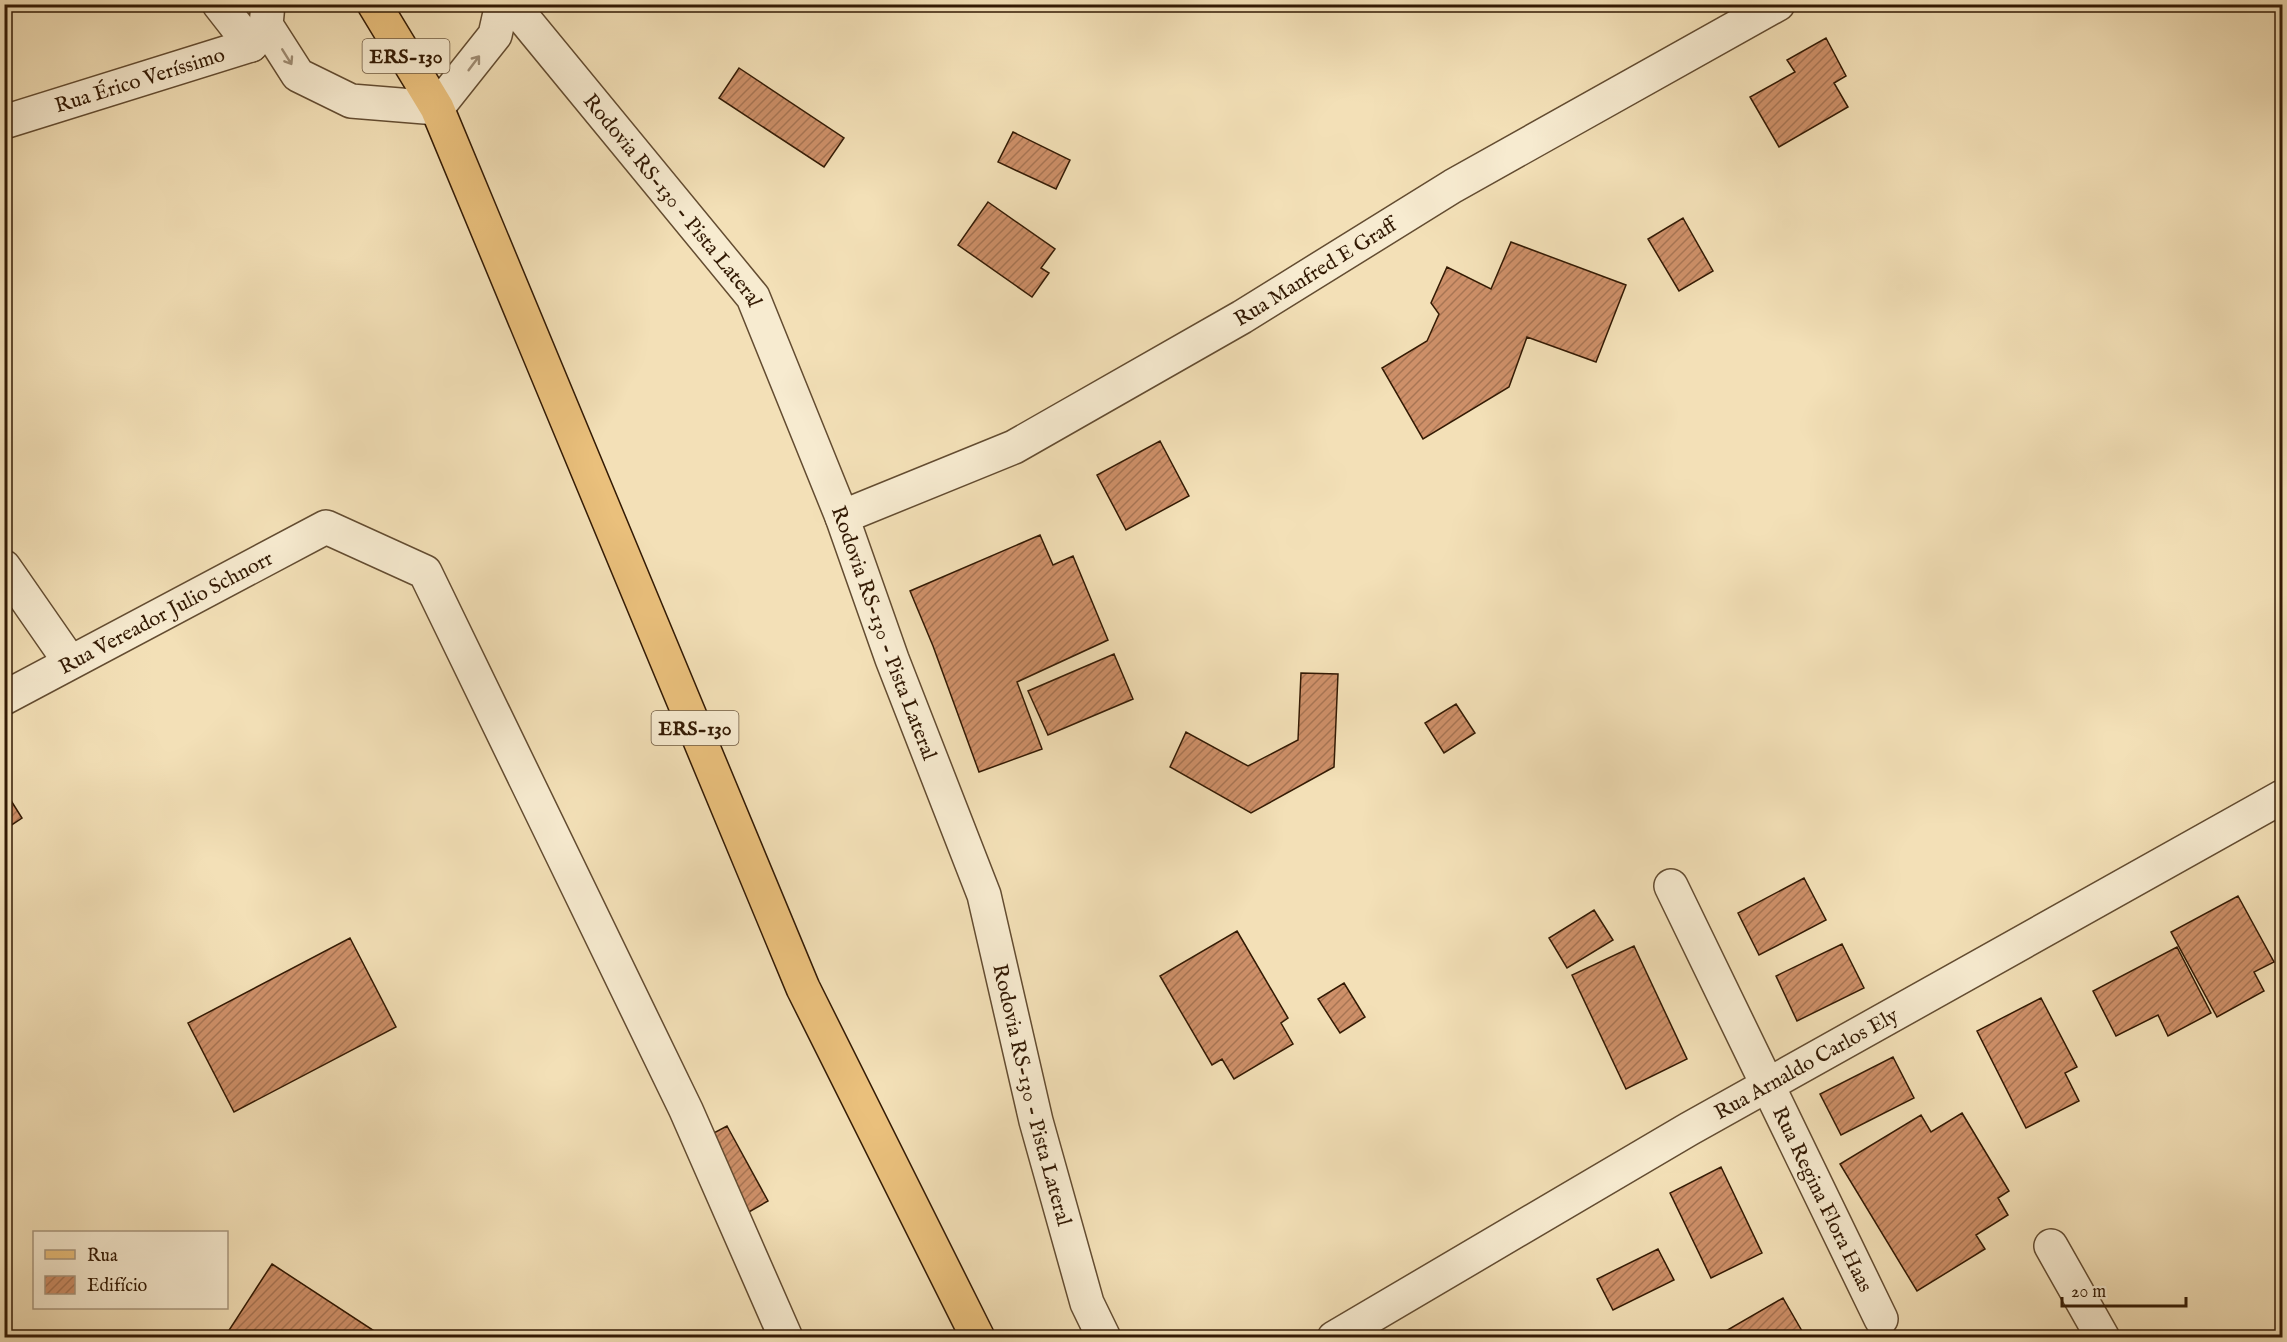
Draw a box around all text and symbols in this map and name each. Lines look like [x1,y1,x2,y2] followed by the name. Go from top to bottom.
[362,39,450,73] road number: ERS-130
[52,42,228,120] street label: Rua Érico Veríssimo
[281,48,293,65] one-way arrow
[468,55,480,71] one-way arrow
[576,89,768,311] street label: Rodovia RS-130 - Pista Lateral
[1229,211,1404,334] street label: Rua Manfred E Graff
[824,502,942,765] street label: Rodovia RS-130 - Pista Lateral
[54,545,278,681] street label: Rua Vereador Julio Schnorr
[652,711,738,745] road number: ERS-130
[985,961,1077,1229] street label: Rodovia RS-130 - Pista Lateral
[1710,1002,1904,1127] street label: Rua Arnaldo Carlos Ely
[1765,1103,1878,1297] street label: Rua Regina Flora Haas
[33,1231,228,1309] legend
[87,1245,118,1268] text: Rua
[2062,1270,2186,1308] scale bar
[87,1275,148,1298] text: Edifício
[2071,1281,2106,1304] text: 20 m

